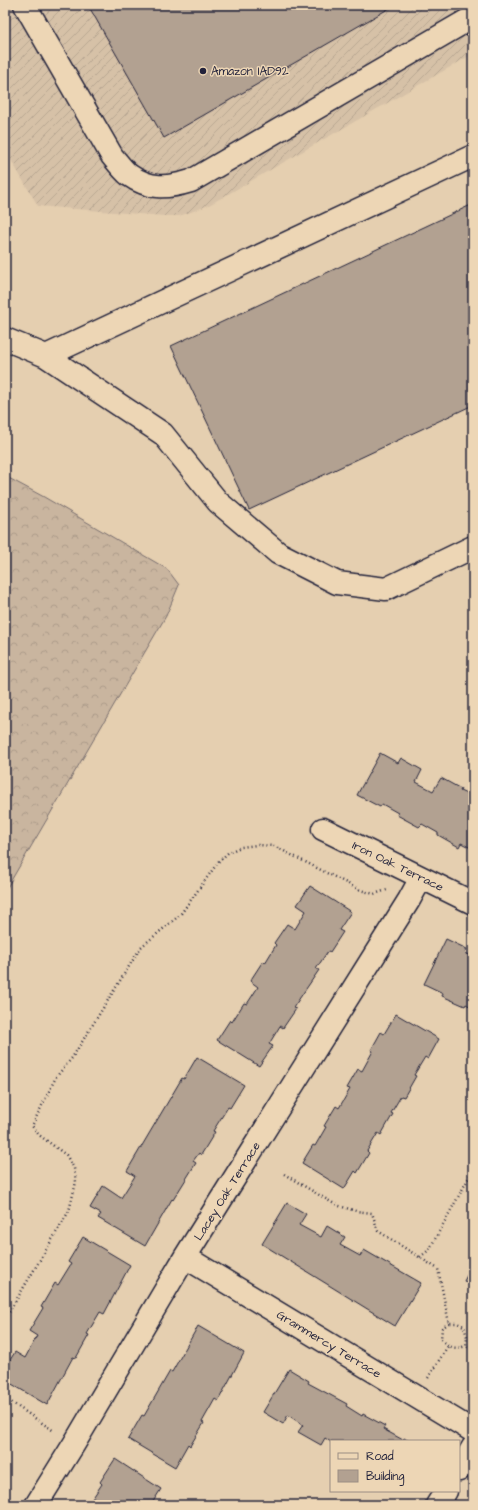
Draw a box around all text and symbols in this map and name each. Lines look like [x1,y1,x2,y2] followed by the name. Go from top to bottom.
[211,63,289,80] place label: Amazon IAD92
[198,66,208,76] marker: Amazon IAD92
[349,837,447,896] street label: Iron Oak Terrace
[190,1138,266,1244] street label: Lacey Oak Terrace
[273,1306,385,1384] street label: Grammercy Terrace
[330,1440,460,1492] legend
[366,1448,394,1465] text: Road
[366,1468,404,1486] text: Building

